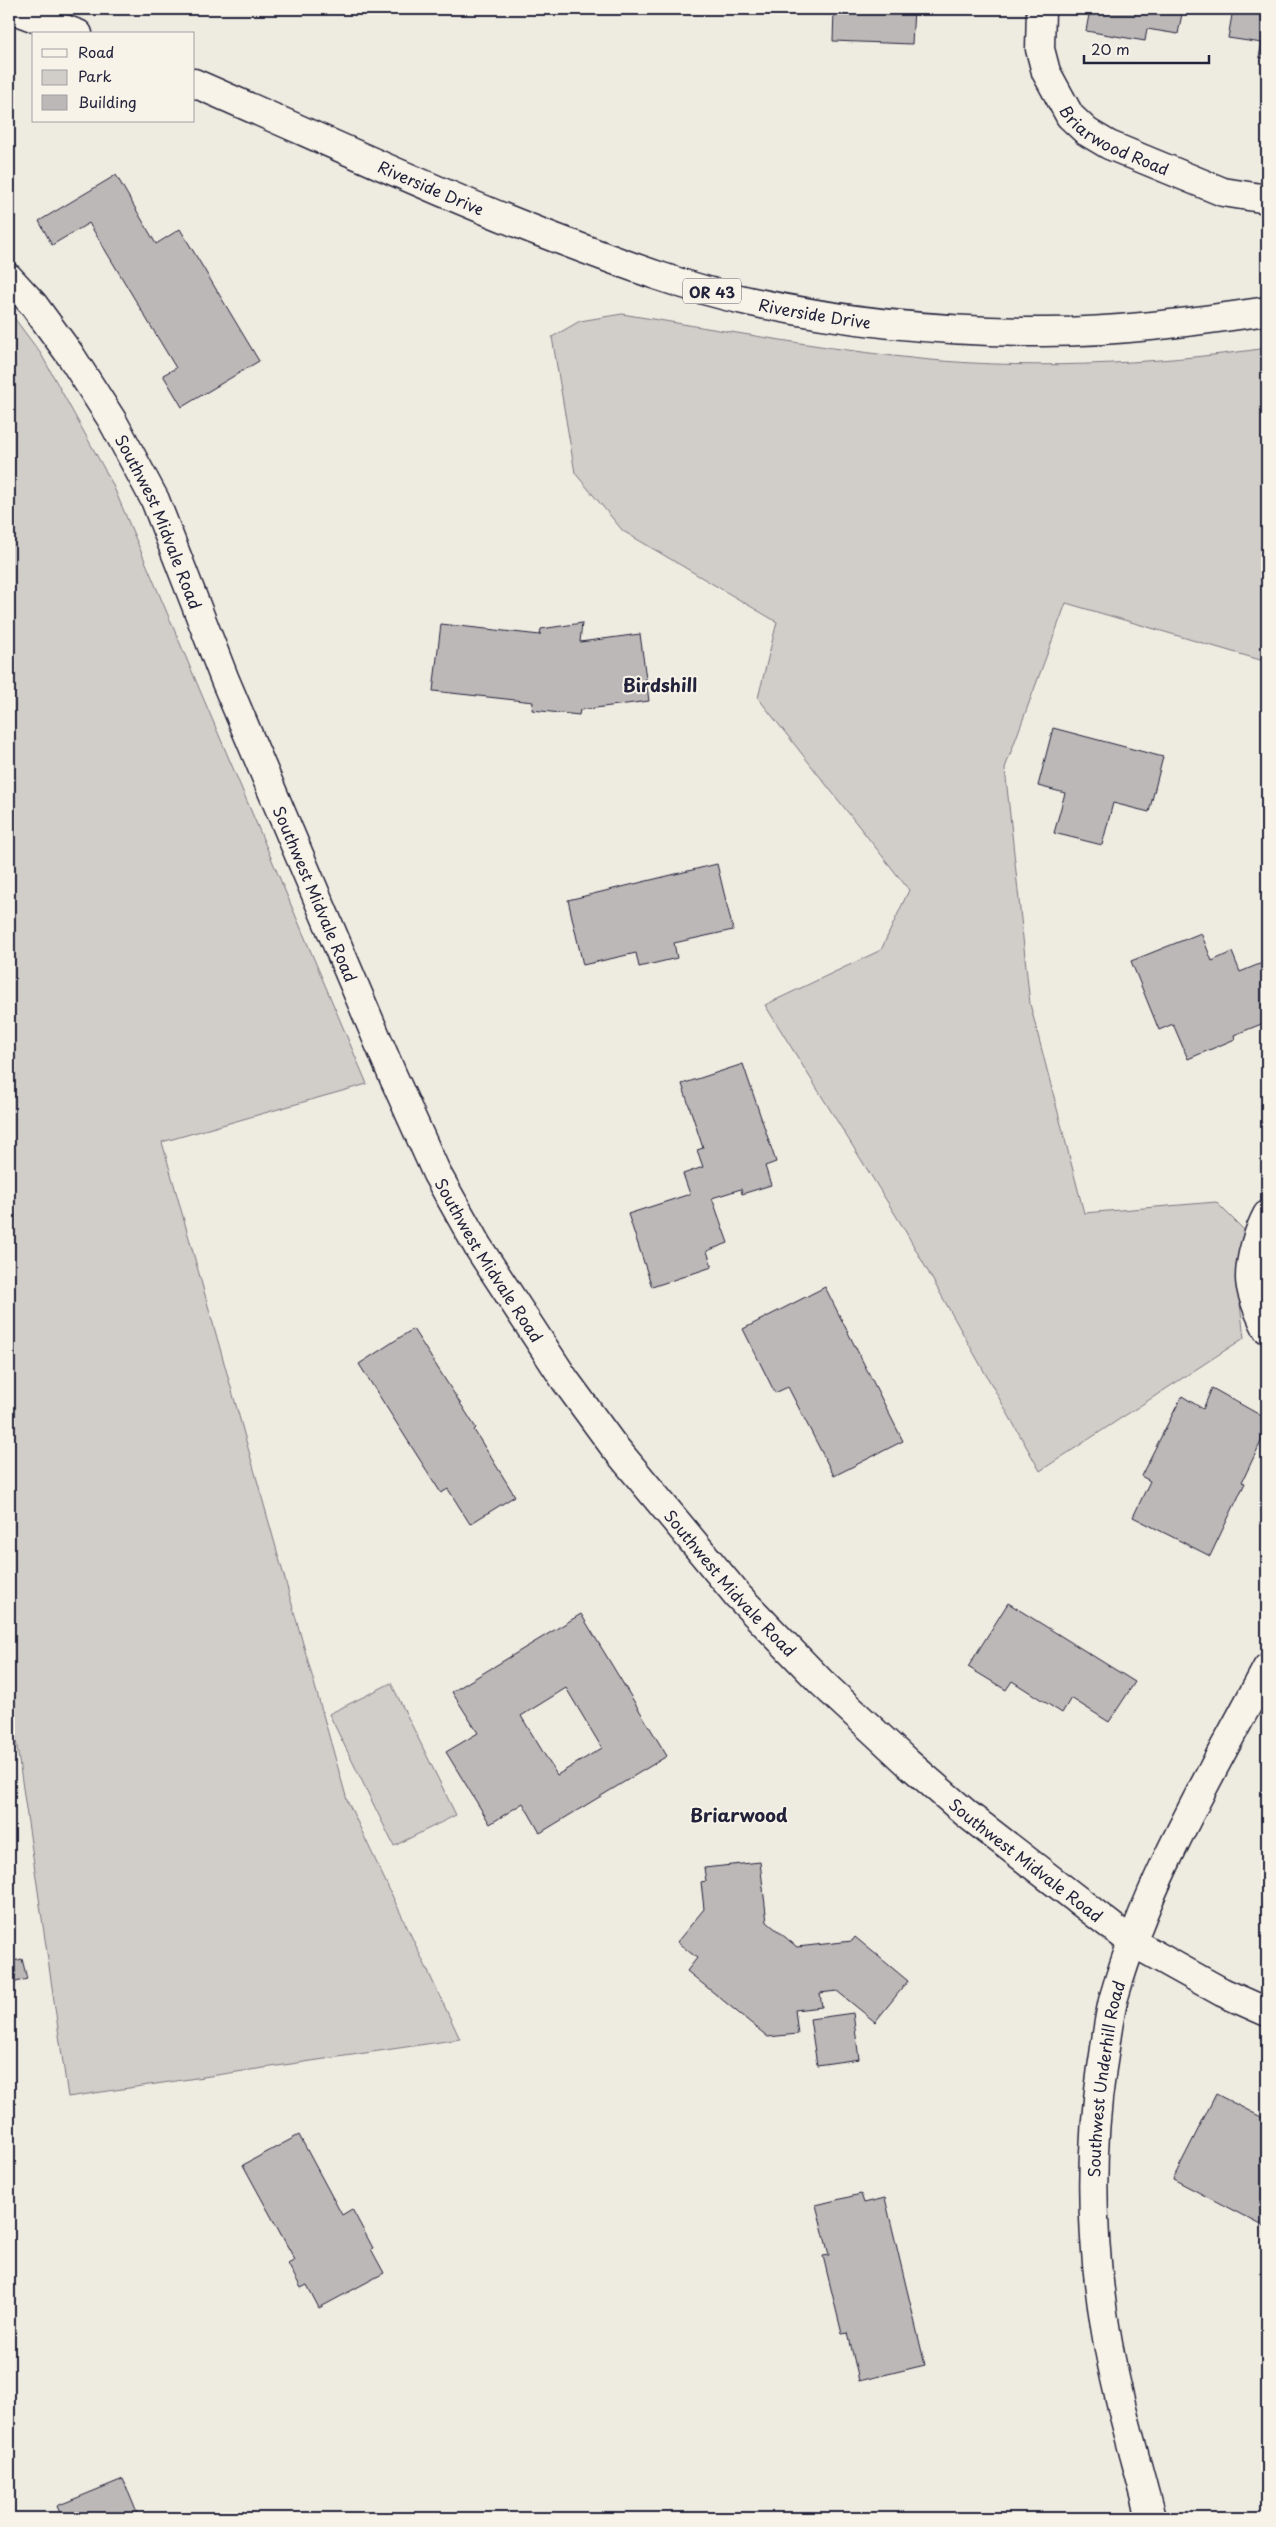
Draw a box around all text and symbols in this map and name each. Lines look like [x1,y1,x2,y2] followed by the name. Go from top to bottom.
[32,32,195,122] legend
[1084,32,1208,64] scale bar
[1091,37,1130,60] text: 20 m
[78,40,114,63] text: Road
[78,64,112,87] text: Park
[78,90,137,113] text: Building
[1054,101,1173,180] street label: Briarwood Road
[374,154,488,220] street label: Riverside Drive
[683,278,741,304] road number: OR 43
[756,292,872,334] street label: Riverside Drive
[110,430,208,612] street label: Southwest Midvale Road
[623,671,697,698] district label: Birdshill
[268,802,364,985] street label: Southwest Midvale Road
[430,1174,549,1347] street label: Southwest Midvale Road
[659,1504,802,1662] street label: Southwest Midvale Road
[944,1792,1108,1927] street label: Southwest Midvale Road
[690,1801,788,1828] district label: Briarwood
[1081,1978,1130,2177] street label: Southwest Underhill Road

